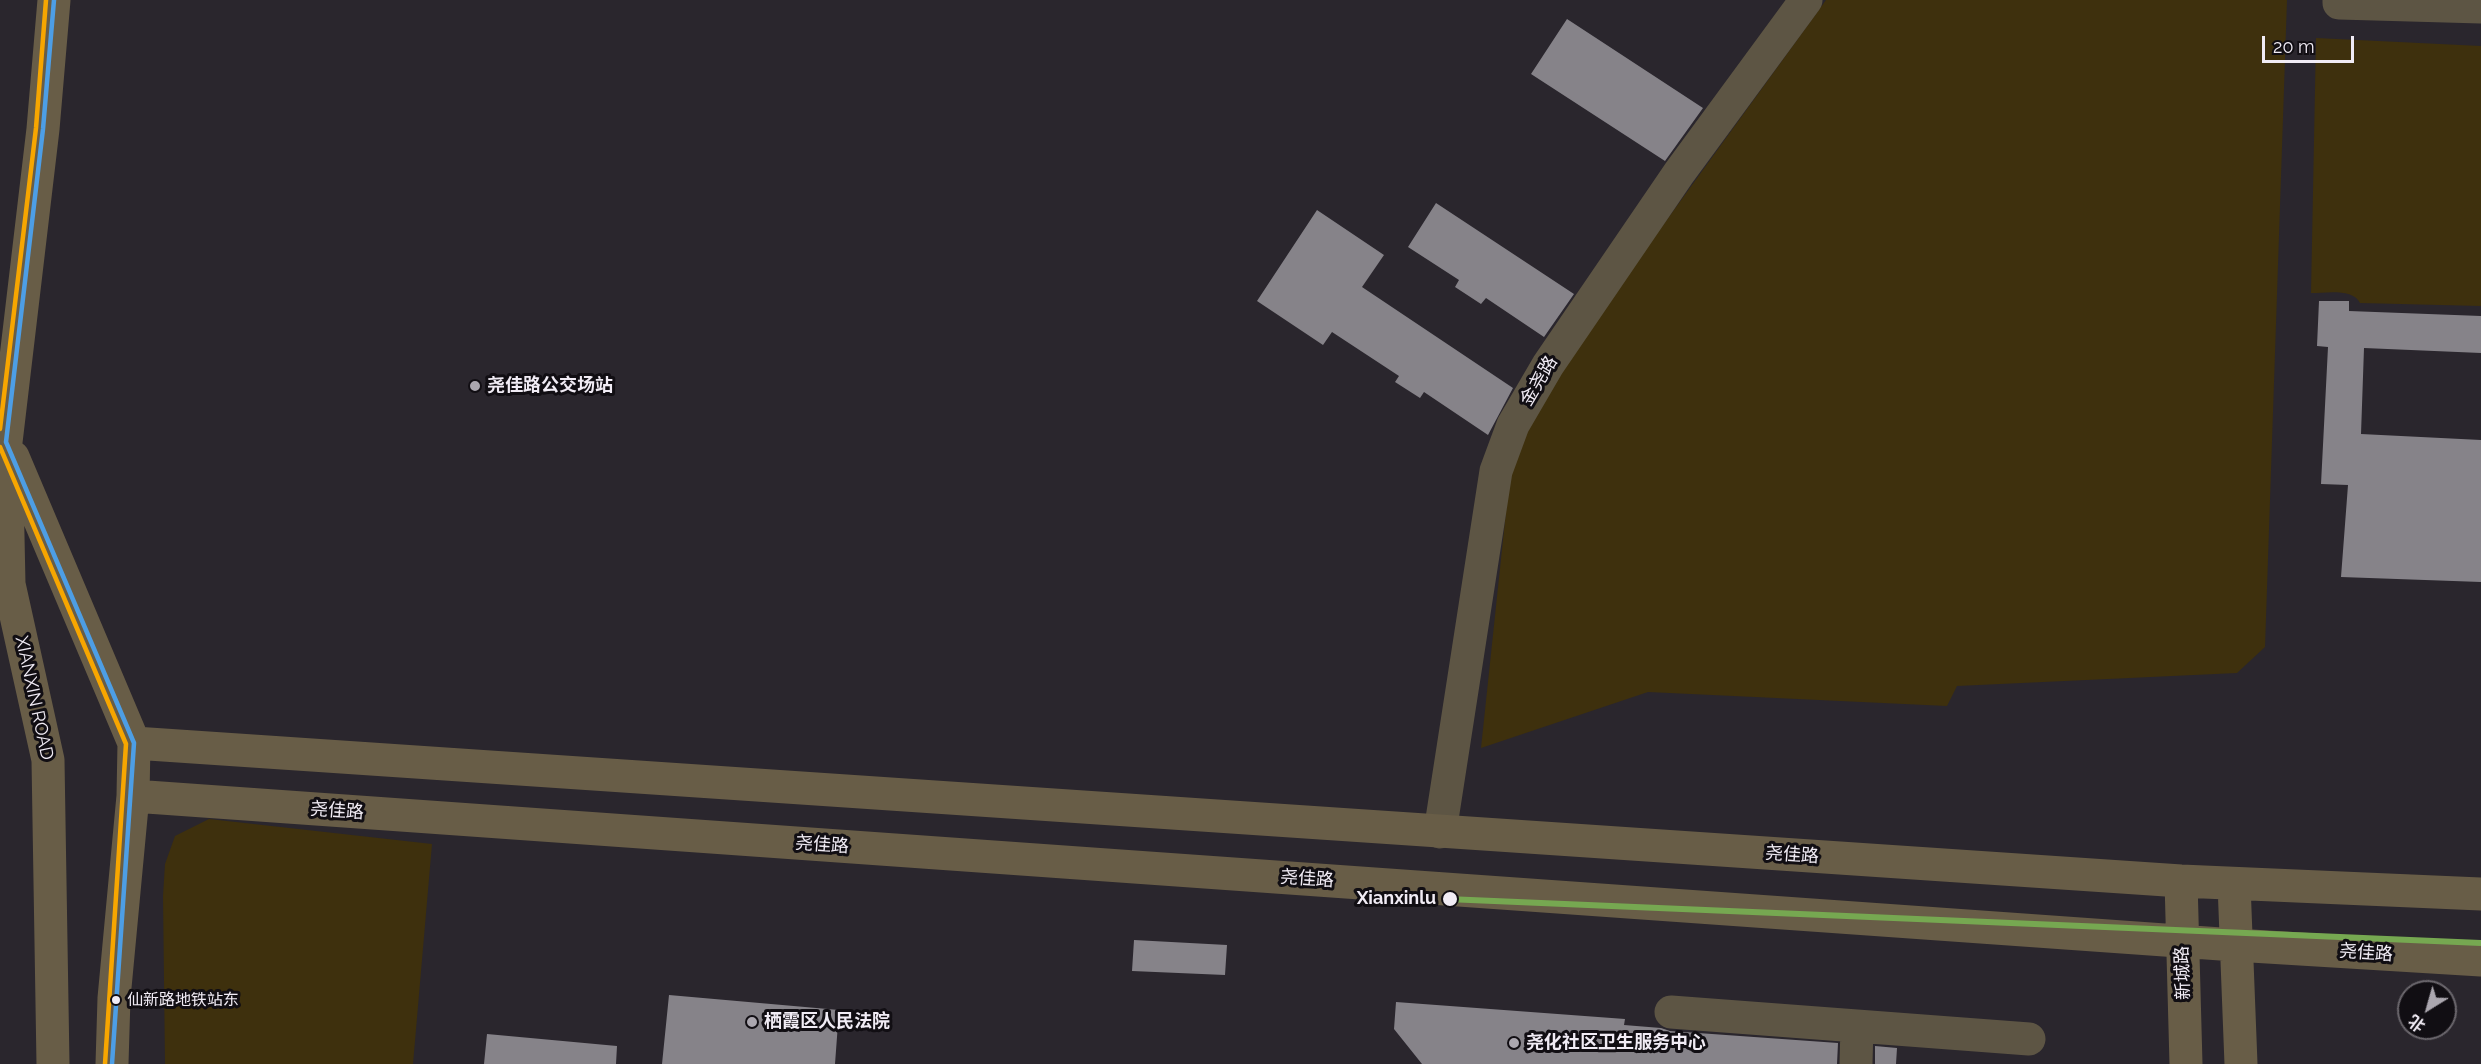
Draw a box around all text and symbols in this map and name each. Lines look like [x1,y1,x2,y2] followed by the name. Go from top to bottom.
[2265,24,2356,62] scale bar
[2273,36,2315,57] text: 20 m
[1516,352,1562,410] street label: 金尧路
[487,375,613,397] place label: 尧佳路公交场站
[468,379,482,393] marker: 尧佳路公交场站
[10,634,58,762] street label: XIANXIN ROAD
[309,798,365,824] street label: 尧佳路
[794,832,850,858] street label: 尧佳路
[1764,842,1820,868] street label: 尧佳路
[1279,866,1335,892] street label: 尧佳路
[1357,888,1436,910] place label: Xianxinlu
[1441,890,1459,908] marker: Xianxinlu
[2338,940,2394,966] street label: 尧佳路
[2171,946,2195,1000] street label: 新城路
[2397,980,2457,1040] north arrow
[127,990,239,1010] place label: 仙新路地铁站东
[110,994,122,1006] marker: 仙新路地铁站东
[764,1011,890,1033] place label: 栖霞区人民法院
[2405,1011,2429,1036] text: 北
[745,1015,759,1029] marker: 栖霞区人民法院
[1526,1032,1706,1054] place label: 尧化社区卫生服务中心
[1507,1036,1521,1050] marker: 尧化社区卫生服务中心

